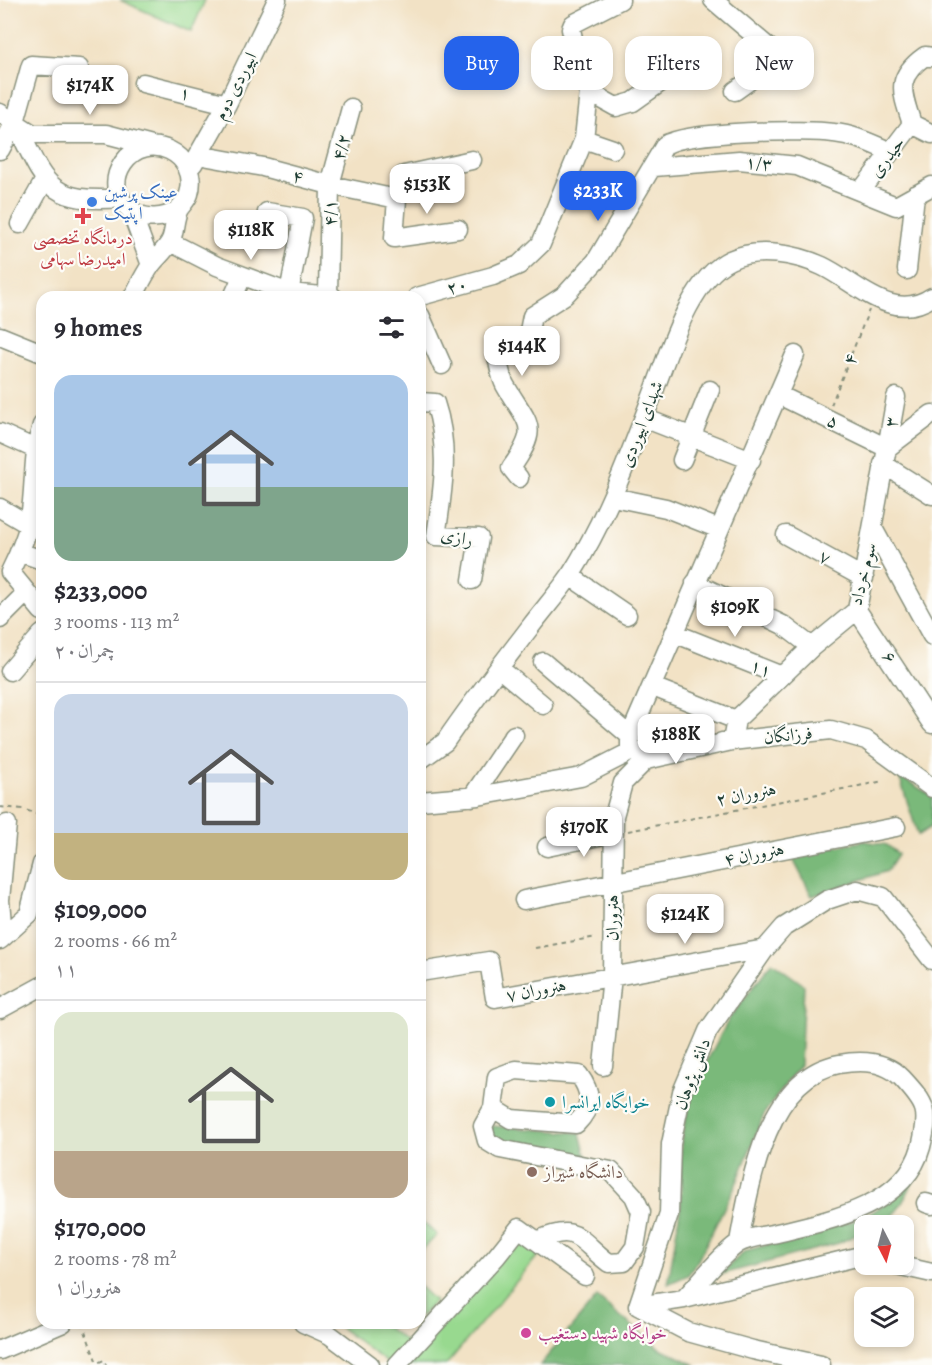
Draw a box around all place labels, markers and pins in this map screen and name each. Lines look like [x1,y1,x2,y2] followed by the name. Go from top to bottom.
[48,65,132,116] pin: $174K
[385,164,469,215] pin: $153K
[556,171,640,222] pin: $233K
[104,180,178,225] place label: عینک پرشین اپتیک
[85,195,99,209] marker: عینک پرشین اپتیک
[74,207,92,225] marker: درمانگاه تخصصی امیدرضا سهامی
[209,210,293,261] pin: $118K
[33,226,133,271] place label: درمانگاه تخصصی امیدرضا سهامی
[480,326,564,377] pin: $144K
[693,587,777,638] pin: $109K
[634,714,718,765] pin: $188K
[542,807,626,858] pin: $170K
[643,894,727,945] pin: $124K
[562,1090,650,1114] place label: خوابگاه ایرانسرا
[543,1095,557,1109] marker: خوابگاه ایرانسرا
[542,1160,623,1184] place label: دانشگاه شیراز
[525,1165,539,1179] marker: دانشگاه شیراز
[538,1321,667,1345] place label: خوابگاه شهید دستغیب
[519,1326,533,1340] marker: خوابگاه شهید دستغیب

